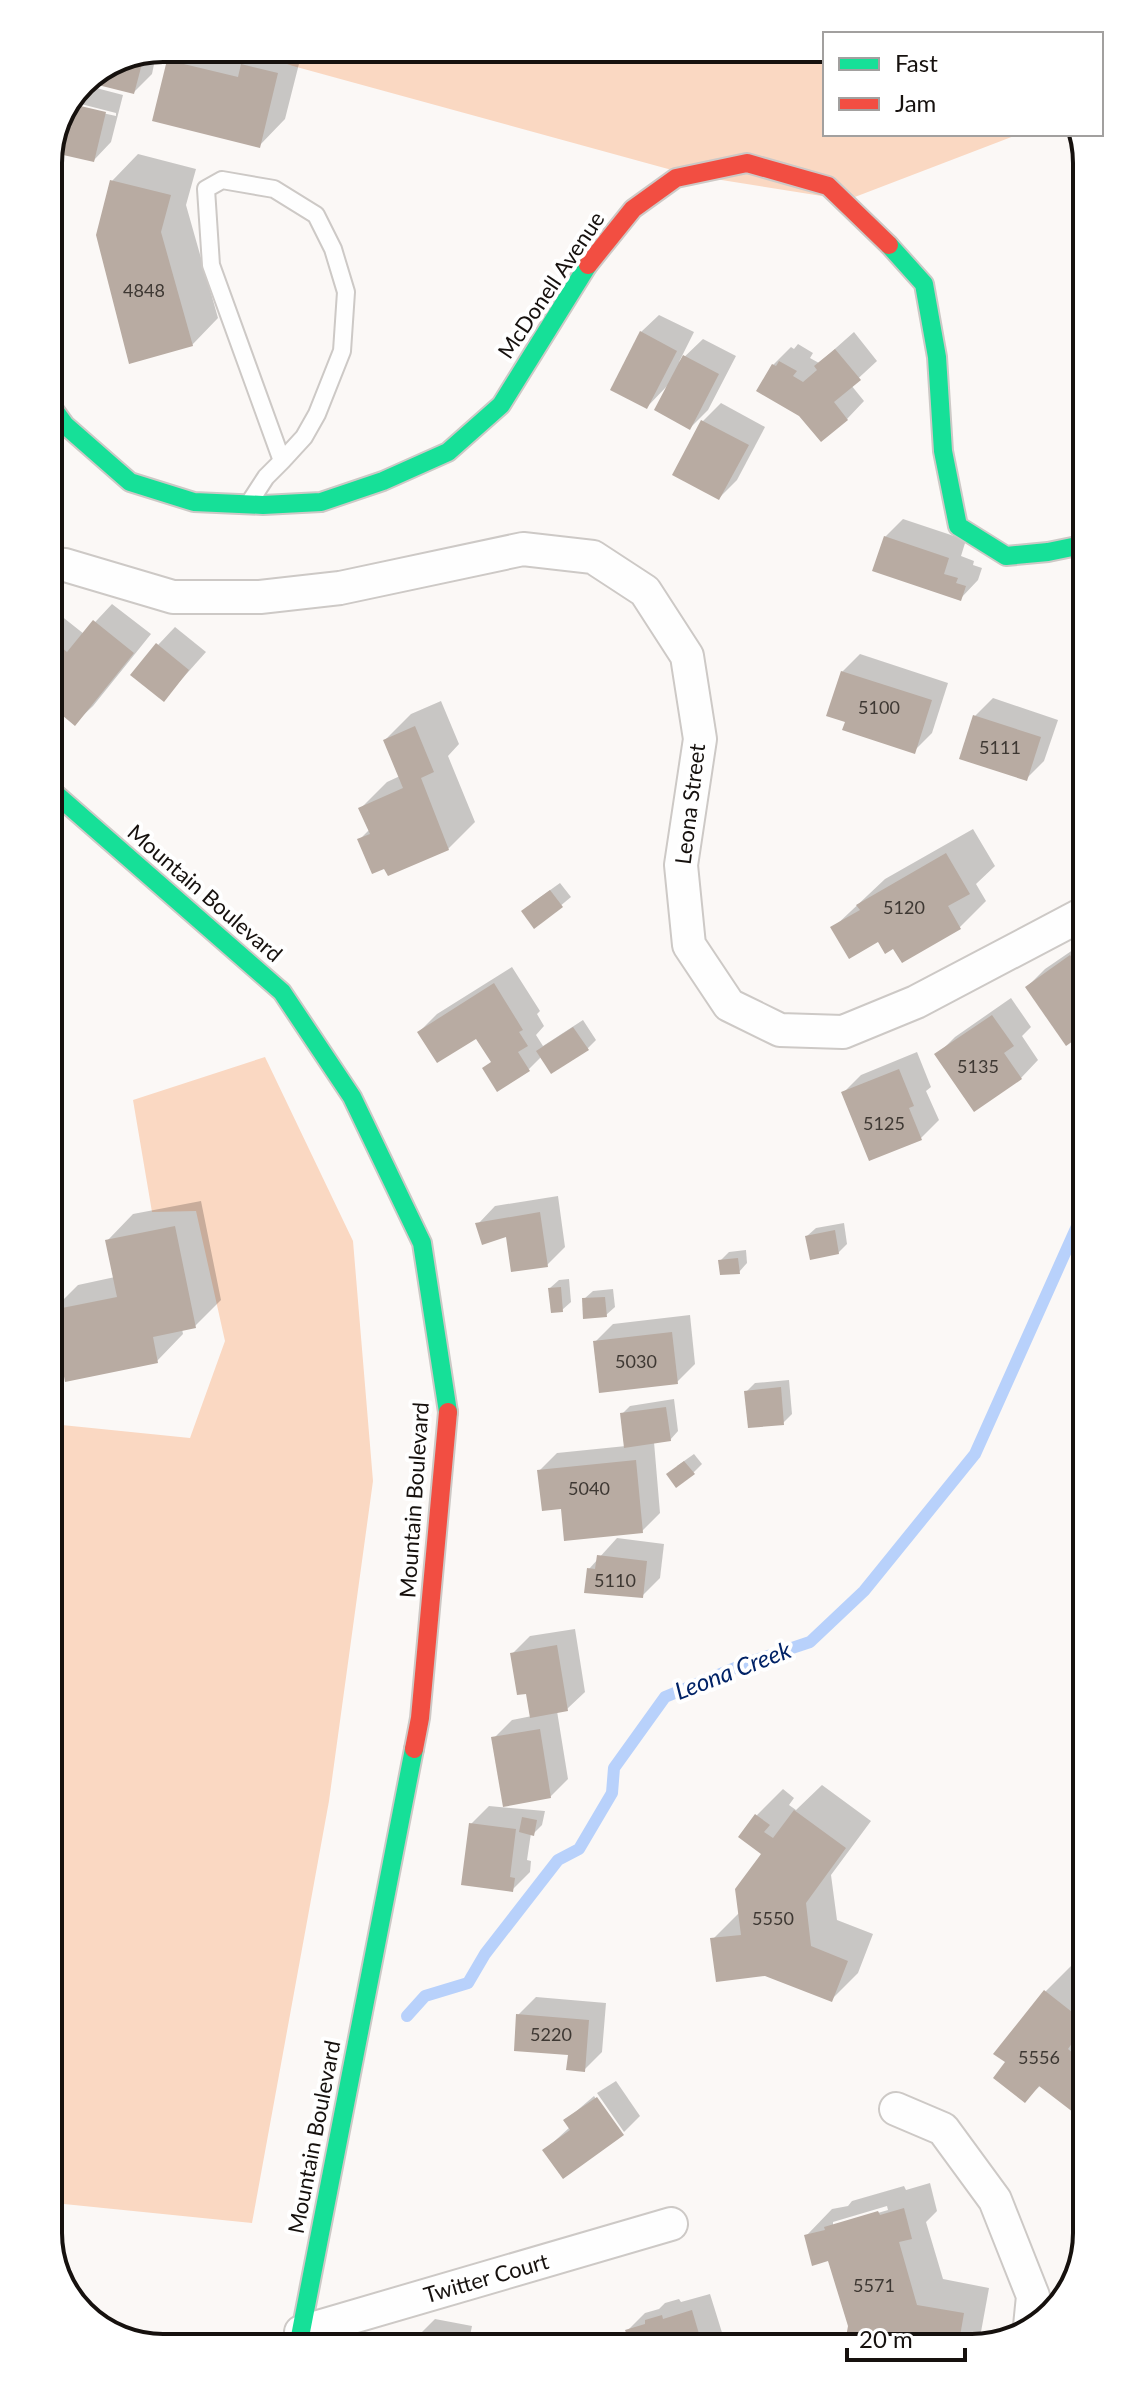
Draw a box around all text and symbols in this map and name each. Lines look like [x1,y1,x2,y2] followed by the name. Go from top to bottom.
[823,32,1103,136] legend
[895,48,938,77] text: Fast
[895,88,936,117] text: Jam
[491,206,610,363] street label: McDonell Avenue
[123,279,165,301] house number: 4848
[858,696,900,718] house number: 5100
[979,736,1021,758] house number: 5111
[669,742,710,866] street label: Leona Street
[122,818,288,967] street label: Mountain Boulevard
[883,896,925,918] house number: 5120
[957,1055,999,1077] house number: 5135
[863,1112,905,1134] house number: 5125
[615,1350,657,1372] house number: 5030
[393,1401,434,1599] street label: Mountain Boulevard
[568,1477,610,1499] house number: 5040
[594,1569,636,1591] house number: 5110
[670,1634,795,1705] water label: Leona Creek
[752,1907,794,1929] house number: 5550
[530,2023,572,2045] house number: 5220
[282,2038,345,2236] street label: Mountain Boulevard
[1018,2046,1060,2068] house number: 5556
[420,2247,551,2308] street label: Twitter Court
[853,2274,895,2296] house number: 5571
[847,2312,965,2362] scale bar
[859,2324,913,2353] text: 20 m

